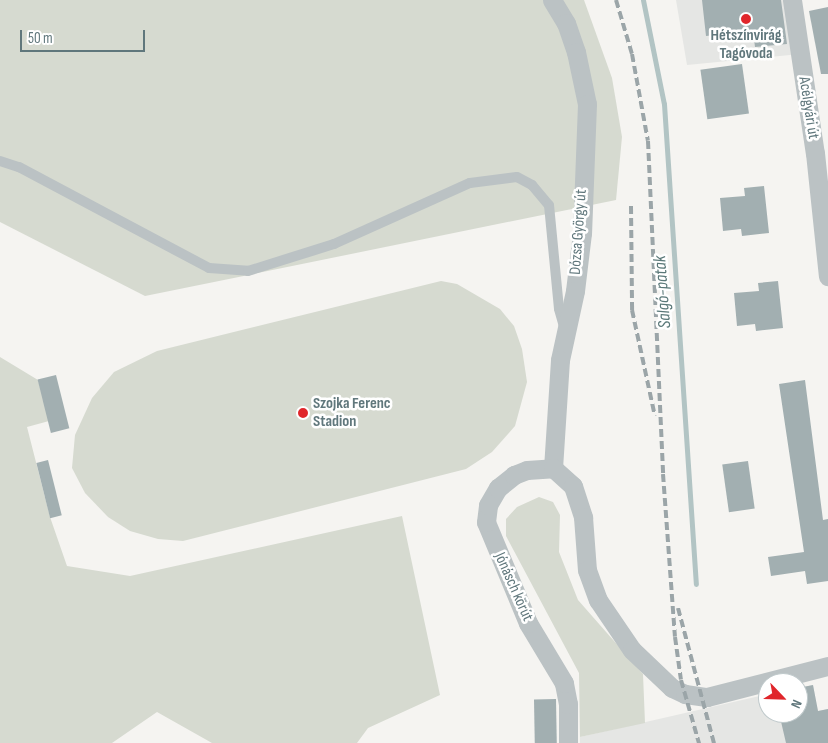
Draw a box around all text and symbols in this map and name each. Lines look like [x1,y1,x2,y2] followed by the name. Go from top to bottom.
[740,13,752,25] marker: Hétszínvirág Tagóvoda
[22,20,148,52] scale bar
[711,26,781,64] place label: Hétszínvirág Tagóvoda
[28,29,53,48] text: 50 m
[794,76,822,140] street label: Acélgyári út
[566,189,592,275] street label: Dózsa György út
[650,255,676,329] water label: Salgó-patak
[313,394,391,432] place label: Szojka Ferenc Stadion
[297,407,309,419] marker: Szojka Ferenc Stadion
[489,550,537,624] street label: Jónásch körút
[758,673,808,723] north arrow
[787,697,806,711] text: N

